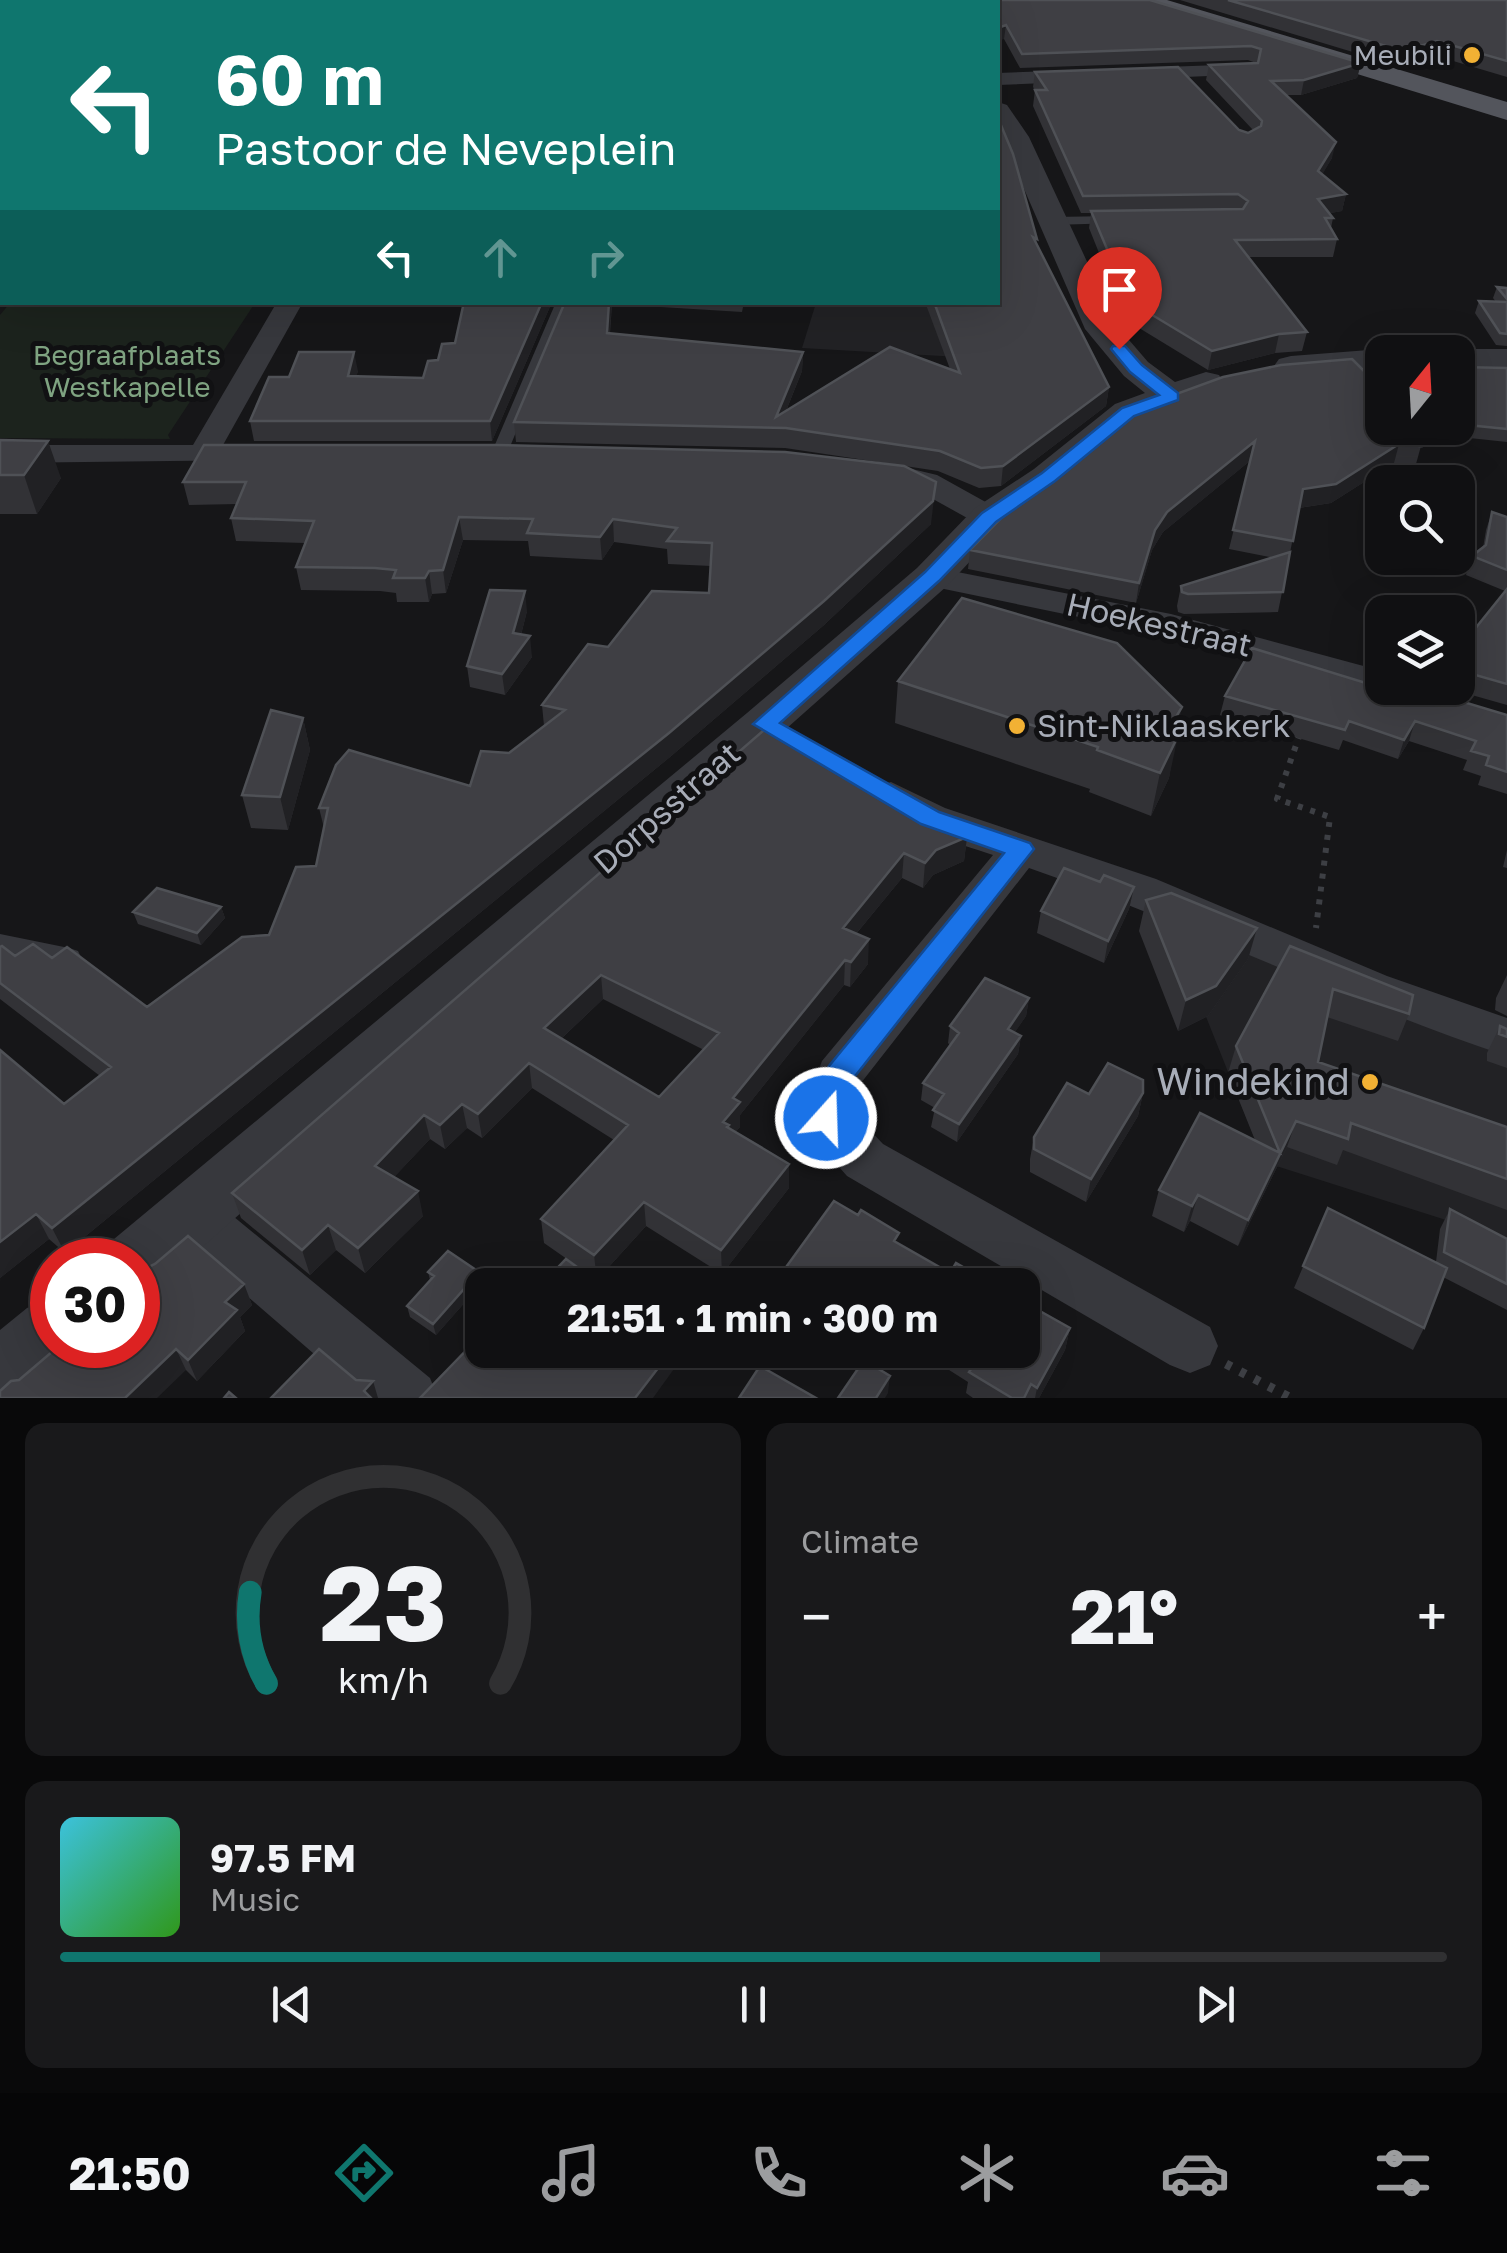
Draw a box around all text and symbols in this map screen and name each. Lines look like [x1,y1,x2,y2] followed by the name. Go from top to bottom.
[215,36,384,120] text: 60 m
[1354,38,1452,71] place label: Meubili
[50,40,180,170] icon: left
[1461,44,1483,66] marker: Meubili
[215,121,676,175] text: Pastoor de Neveplein
[368,230,423,285] icon: left
[473,230,528,285] icon: ahead
[578,230,633,285] icon: right
[1077,247,1162,350] pin
[1092,262,1147,317] icon: arrive
[1365,335,1475,445] north arrow
[1365,335,1475,705] map controls
[33,338,221,403] park label: Begraafplaats Westkapelle
[1365,465,1475,575] button: search
[1063,584,1255,664] street label: Hoekestraat
[1365,595,1475,705] button: layers
[1037,706,1291,744] place label: Sint-Niklaaskerk
[1006,715,1028,737] marker: Sint-Niklaaskerk
[585,733,747,881] street label: Dorpsstraat
[1156,1058,1350,1103] place label: Windekind
[774,1066,878,1170] position arrow
[1359,1071,1381,1093] marker: Windekind
[30,1238,160,1368] speed limit sign: 30
[567,1295,938,1340] text: 21:51 · 1 min · 300 m
[801,1522,919,1560] text: Climate
[320,1539,446,1664] text: 23
[1070,1570,1178,1661] text: 21°
[801,1583,831,1649] text: −
[1417,1583,1447,1649] text: +
[338,1658,428,1701] text: km/h
[210,1835,356,1880] text: 97.5 FM
[210,1880,300,1918] text: Music
[264,1977,319,2032] icon: previous
[726,1977,781,2032] icon: pause
[1188,1977,1243,2032] icon: next
[329,2138,399,2208] icon: directions
[536,2138,606,2208] icon: music
[744,2138,814,2208] icon: phone
[952,2138,1022,2208] icon: climate
[1160,2138,1230,2208] icon: car
[1368,2138,1438,2208] icon: filters
[69,2146,191,2200] text: 21:50

